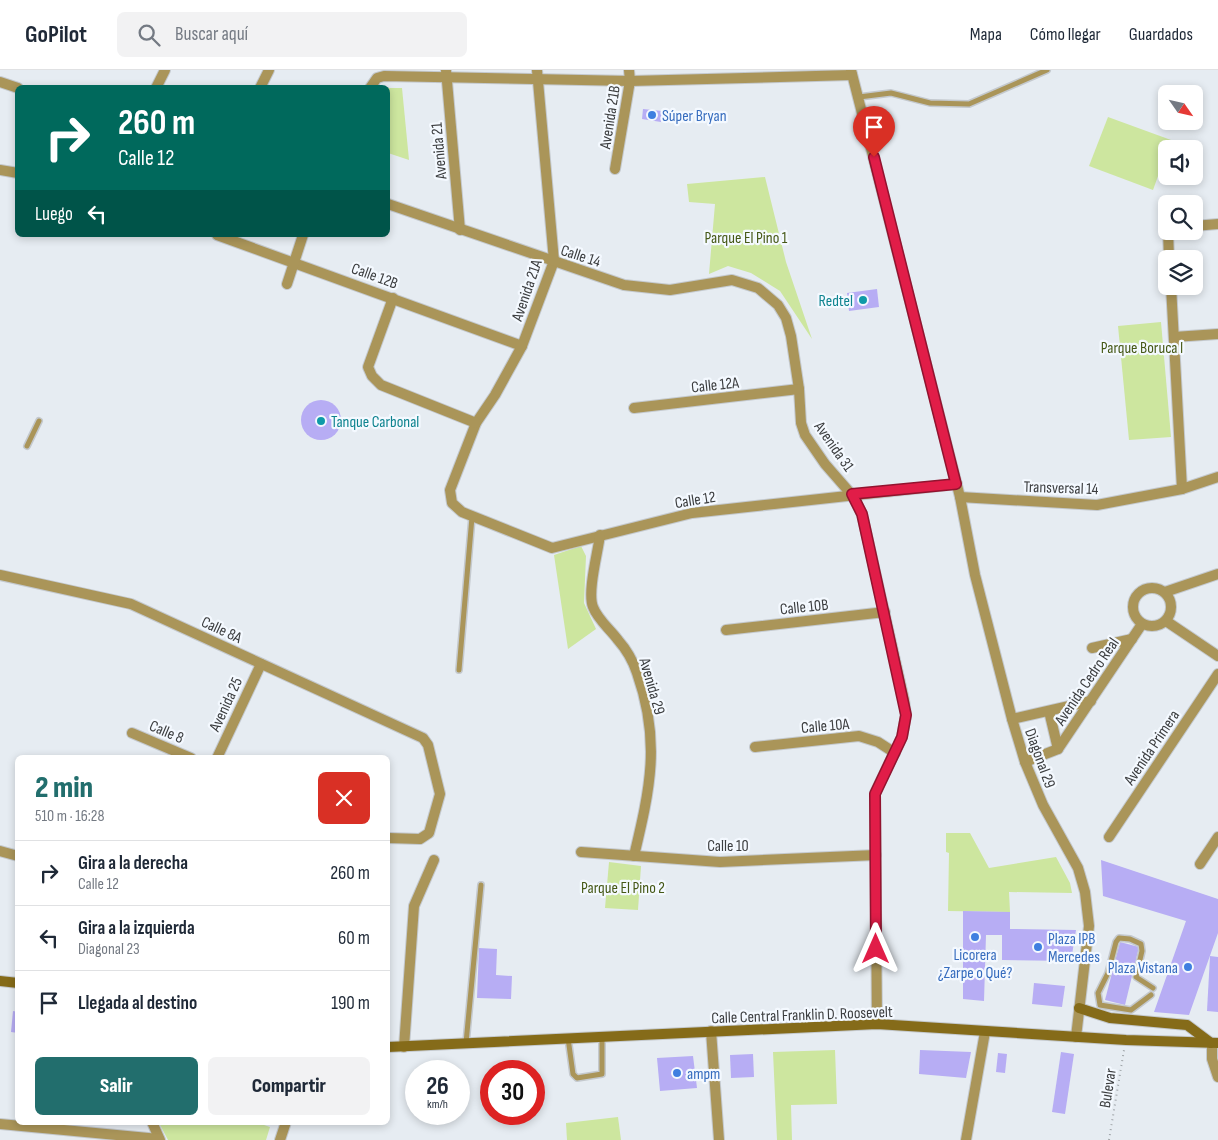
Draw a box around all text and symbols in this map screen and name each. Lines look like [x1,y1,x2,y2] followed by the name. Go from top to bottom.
[117,12,467,57] search box
[25,20,87,49] text: GoPilot
[135,21,163,49] icon: search
[175,23,248,46] text: Buscar aquí
[970,24,1002,45] text: Mapa
[1030,24,1101,45] text: Cómo llegar
[1129,24,1193,45] text: Guardados
[596,84,625,151] street label: Avenida 21B
[1158,85,1202,130] north arrow
[1158,85,1203,295] map controls
[118,102,195,145] text: 260 m
[35,105,100,170] icon: right
[853,106,895,157] pin
[662,107,727,126] place label: Súper Bryan
[646,109,658,121] marker: Súper Bryan
[860,113,888,141] icon: arrive
[428,121,452,181] street label: Avenida 21
[1158,140,1203,185] button: sound
[118,145,174,172] text: Calle 12
[1158,195,1203,240] button: search
[83,200,111,228] icon: left
[35,203,73,226] text: Luego
[705,229,788,248] park label: Parque El Pino 1
[558,241,603,272] street label: Calle 14
[1158,250,1203,295] button: layers
[508,257,547,325] street label: Avenida 21A
[349,259,400,294] street label: Calle 12B
[819,292,853,311] place label: Redtel
[857,294,869,306] marker: Redtel
[1101,339,1183,358] park label: Parque Boruca I
[690,374,740,397] street label: Calle 12A
[331,413,419,432] place label: Tanque Carbonal
[315,415,327,427] marker: Tanque Carbonal
[809,417,858,476] street label: Avenida 31
[1023,478,1099,499] street label: Transversal 14
[674,488,717,513] street label: Calle 12
[779,596,829,619] street label: Calle 10B
[198,613,245,648] street label: Calle 8A
[1050,634,1123,730] street label: Avenida Cedro Real
[634,655,669,717] street label: Avenida 29
[205,675,247,736] street label: Avenida 25
[1120,707,1184,790] street label: Avenida Primera
[800,715,850,738] street label: Calle 10A
[146,717,187,748] street label: Calle 8
[1020,726,1059,791] street label: Diagonal 29
[35,770,93,806] text: 2 min
[318,772,370,824] button: close
[35,807,104,826] text: 510 m · 16:28
[707,837,749,856] street label: Calle 10
[78,852,188,875] text: Gira a la derecha
[35,859,63,887] icon: right
[330,862,370,885] text: 260 m
[78,875,119,894] text: Calle 12
[581,879,665,898] park label: Parque El Pino 2
[78,917,195,940] text: Gira a la izquierda
[849,922,901,974] position arrow
[35,924,63,952] icon: left
[338,927,370,950] text: 60 m
[1048,930,1100,967] place label: Plaza IPB Mercedes
[969,931,981,943] marker: Licorera ¿Zarpe o Qué?
[78,940,140,959] text: Diagonal 23
[1032,941,1044,953] marker: Plaza IPB Mercedes
[938,946,1012,983] place label: Licorera ¿Zarpe o Qué?
[1108,959,1178,978] place label: Plaza Vistana
[1182,961,1194,973] marker: Plaza Vistana
[35,989,63,1017] icon: arrive
[78,992,197,1015] text: Llegada al destino
[331,992,370,1015] text: 190 m
[711,1003,893,1028] street label: Calle Central Franklin D. Roosevelt
[35,1057,198,1115] button: Salir
[208,1057,370,1115] button: Compartir
[480,1060,545,1125] speed limit sign: 30
[687,1065,720,1084] place label: ampm
[671,1067,683,1079] marker: ampm
[1096,1067,1121,1109] street label: Bulevar
[426,1071,449,1102] text: 26
[427,1097,448,1112] text: km/h

